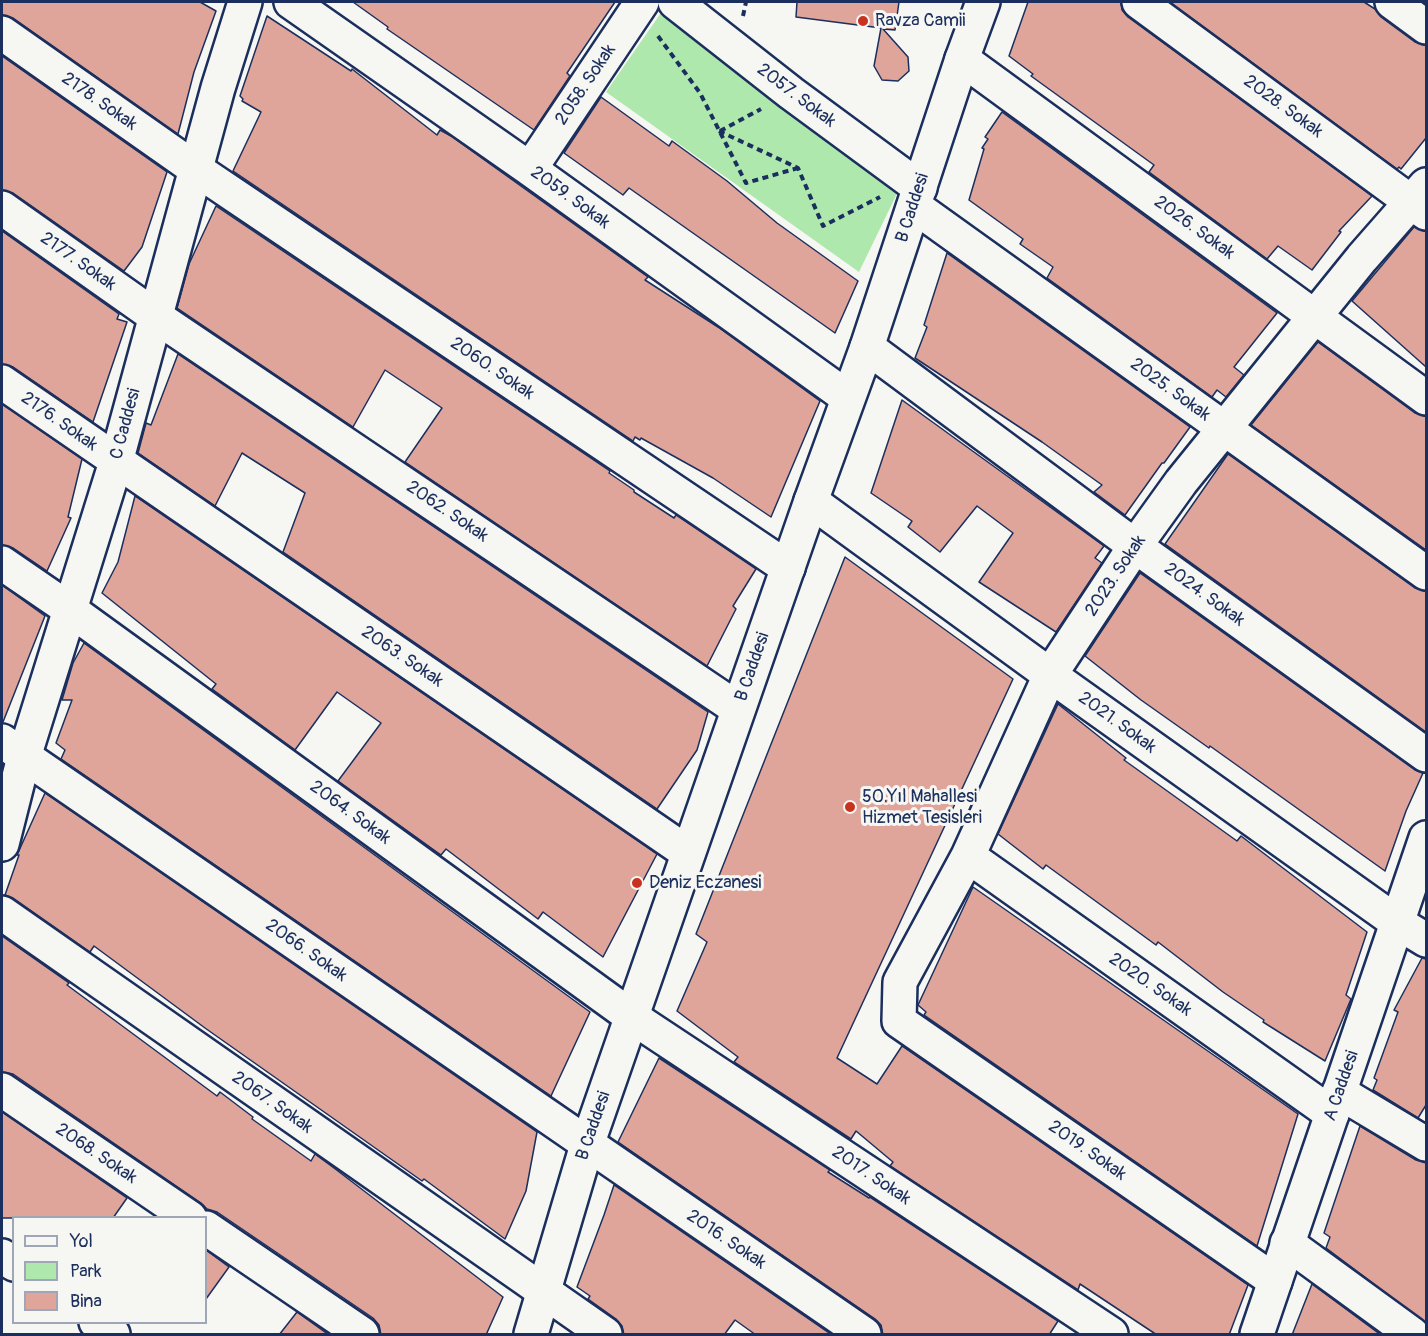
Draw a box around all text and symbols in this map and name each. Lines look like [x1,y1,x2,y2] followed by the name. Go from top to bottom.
[875,10,965,32] place label: Ravza Camii
[856,14,870,28] marker: Ravza Camii
[551,41,621,129] street label: 2058. Sokak
[752,59,840,133] street label: 2057. Sokak
[57,68,141,136] street label: 2178. Sokak
[1239,71,1327,143] street label: 2028. Sokak
[526,162,614,234] street label: 2059. Sokak
[892,171,934,245] street label: B Caddesi
[1150,192,1238,264] street label: 2026. Sokak
[36,228,120,296] street label: 2177. Sokak
[446,333,538,405] street label: 2060. Sokak
[1126,354,1214,426] street label: 2025. Sokak
[106,386,146,462] street label: C Caddesi
[17,388,101,456] street label: 2176. Sokak
[402,477,492,547] street label: 2062. Sokak
[1081,531,1151,621] street label: 2023. Sokak
[1160,559,1248,631] street label: 2024. Sokak
[357,622,447,692] street label: 2063. Sokak
[731,630,775,704] street label: B Caddesi
[1074,688,1160,758] street label: 2021. Sokak
[305,776,395,850] street label: 2064. Sokak
[862,786,982,828] place label: 50.Yıl Mahallesi Hizmet Tesisleri
[843,800,857,814] marker: 50.Yıl Mahallesi Hizmet Tesisleri
[649,872,761,894] place label: Deniz Eczanesi
[630,876,644,890] marker: Deniz Eczanesi
[261,915,351,987] street label: 2066. Sokak
[1104,949,1196,1021] street label: 2020. Sokak
[1320,1048,1364,1124] street label: A Caddesi
[227,1067,317,1139] street label: 2067. Sokak
[572,1089,616,1163] street label: B Caddesi
[1044,1116,1130,1186] street label: 2019. Sokak
[51,1119,141,1189] street label: 2068. Sokak
[828,1142,914,1210] street label: 2017. Sokak
[682,1206,770,1274] street label: 2016. Sokak
[12,1216,207,1324] legend
[70,1230,93,1253] text: Yol
[70,1260,102,1283] text: Park
[70,1290,102,1313] text: Bina

